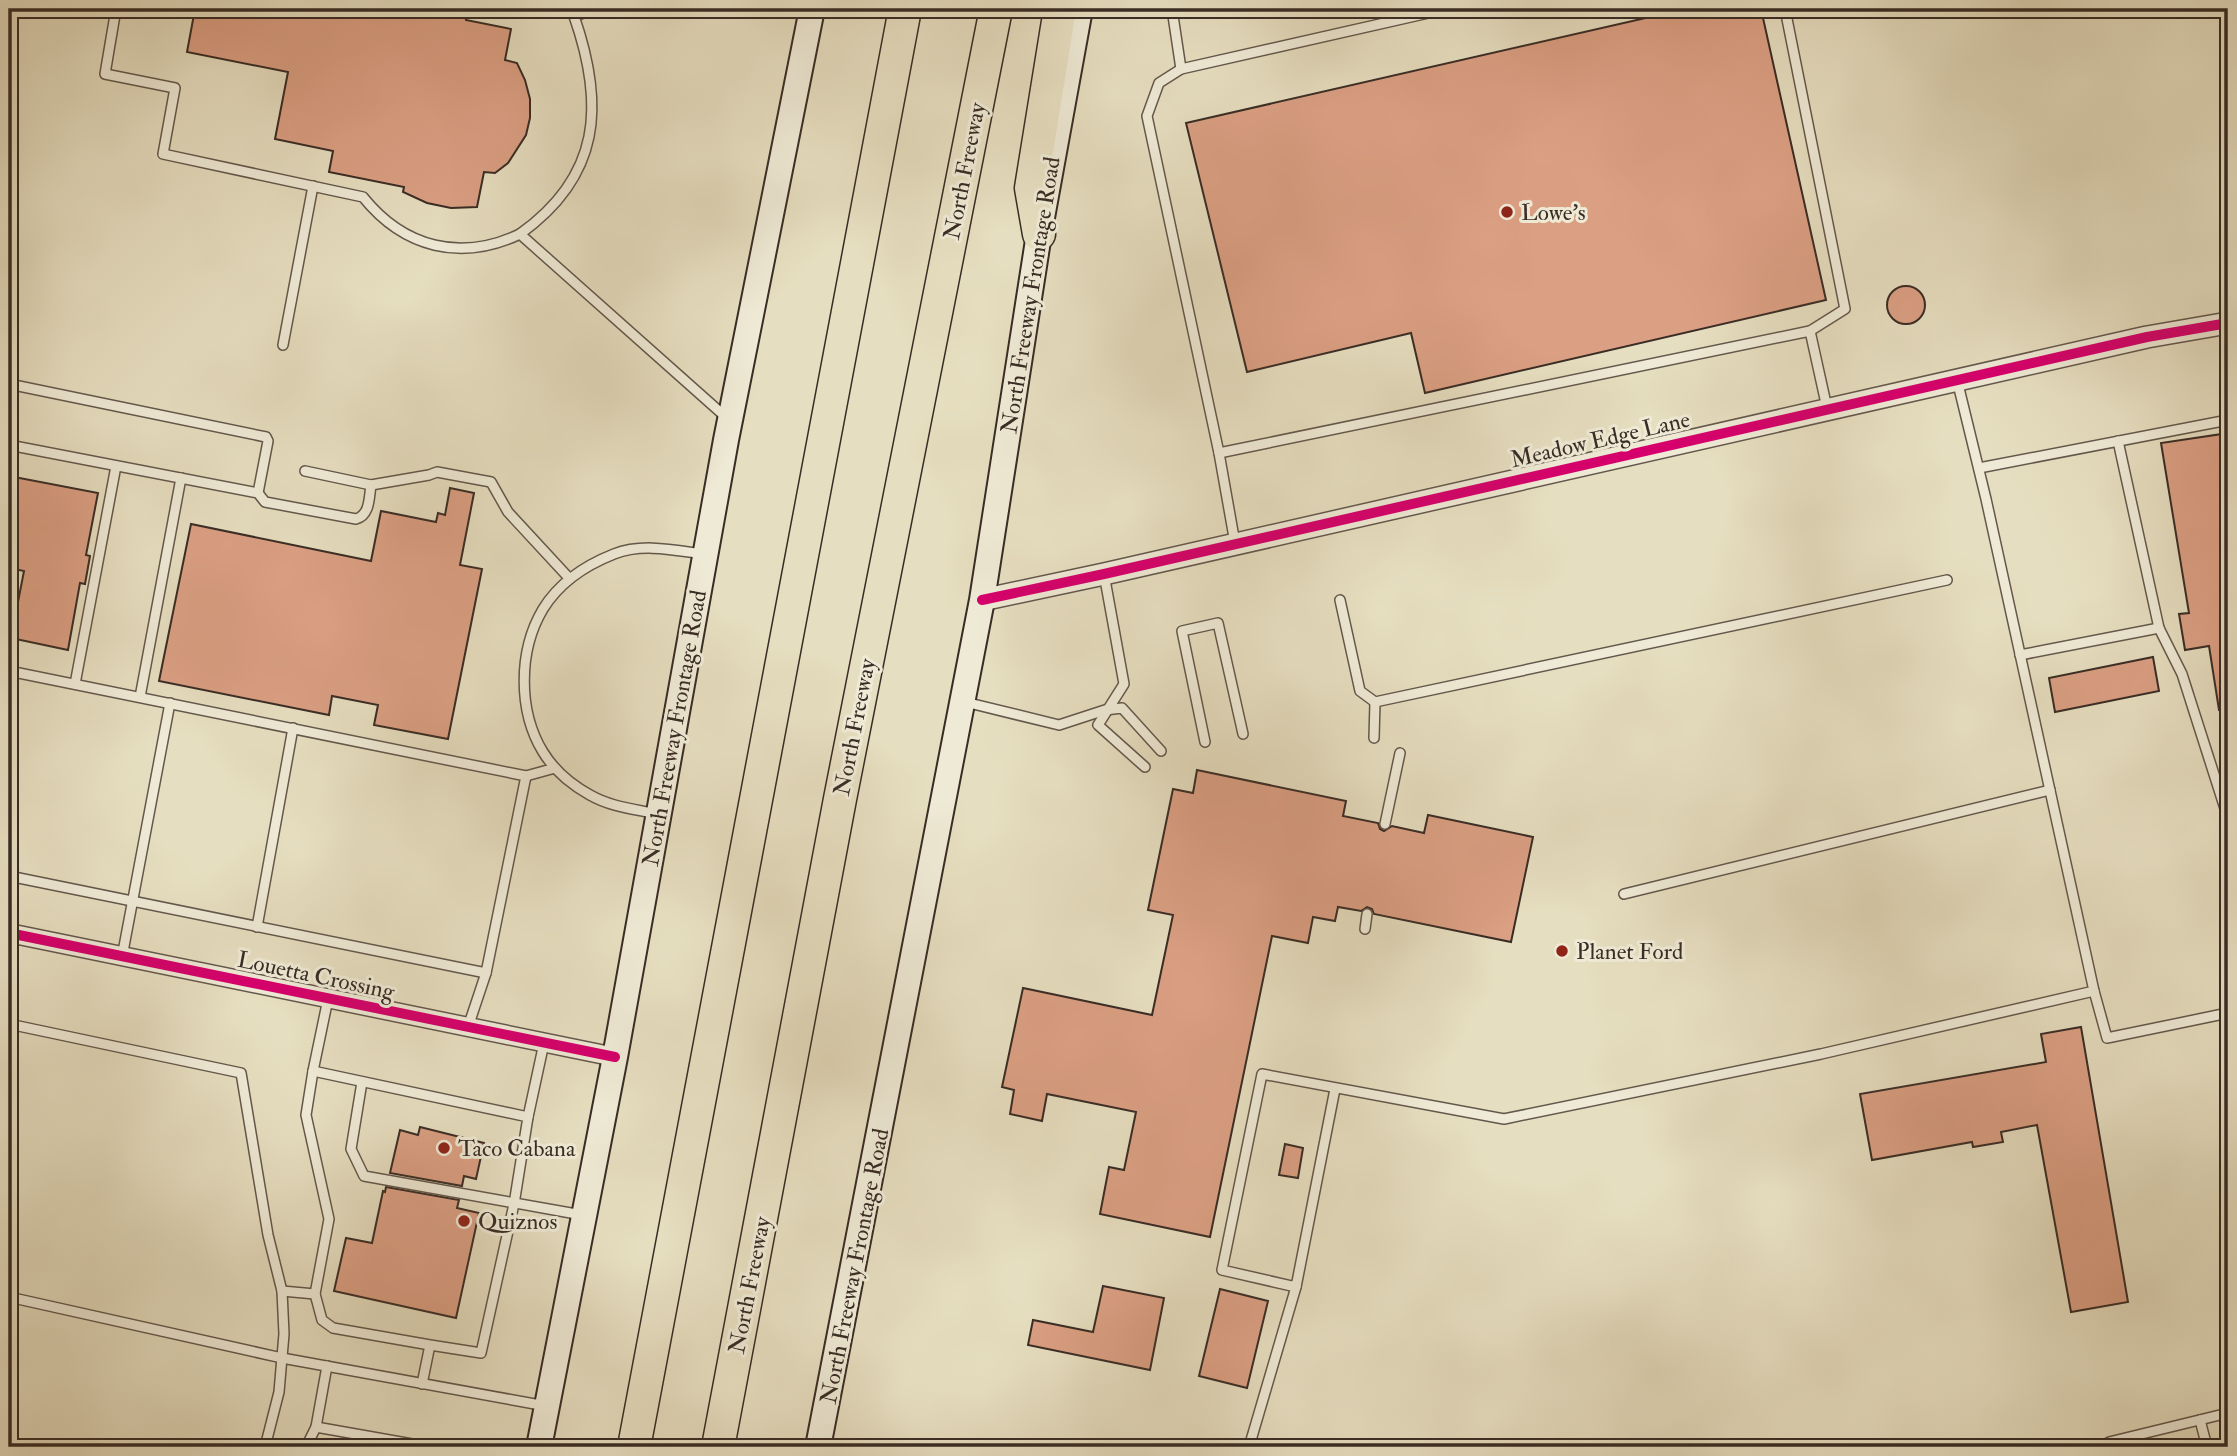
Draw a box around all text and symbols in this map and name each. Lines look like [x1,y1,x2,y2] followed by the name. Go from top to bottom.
[937,99,992,242] street label: North Freeway
[994,155,1067,436] street label: North Freeway Frontage Road
[1521,198,1586,227] place label: Lowe's
[1499,204,1515,220] marker: Lowe's
[1507,405,1693,474] street label: Meadow Edge Lane
[636,588,713,868] street label: North Freeway Frontage Road
[827,655,882,798] street label: North Freeway
[1576,937,1683,966] place label: Planet Ford
[1554,943,1570,959] marker: Planet Ford
[235,945,398,1006] street label: Louetta Crossing
[814,1126,895,1406] street label: North Freeway Frontage Road
[458,1134,576,1163] place label: Taco Cabana
[436,1140,452,1156] marker: Taco Cabana
[478,1207,557,1236] place label: Quiznos
[456,1213,472,1229] marker: Quiznos
[722,1213,777,1356] street label: North Freeway

